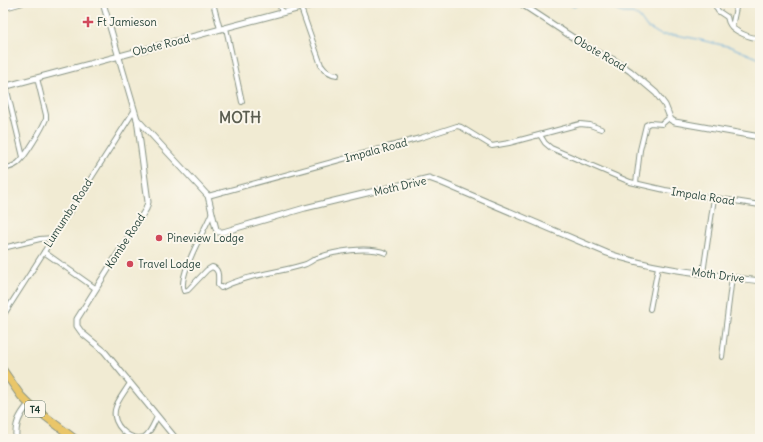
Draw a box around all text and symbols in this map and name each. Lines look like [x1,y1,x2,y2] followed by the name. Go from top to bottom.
[97,15,157,29] place label: Ft Jamieson
[82,16,94,28] marker: Ft Jamieson
[131,31,192,59] street label: Obote Road
[571,32,629,74] street label: Obote Road
[219,108,261,127] district label: MOTH
[343,135,409,165] street label: Impala Road
[372,173,428,199] street label: Moth Drive
[41,176,96,250] street label: Lumumba Road
[670,184,736,208] street label: Impala Road
[102,210,148,271] street label: Kombe Road
[167,231,244,245] place label: Pineview Lodge
[154,233,164,243] marker: Pineview Lodge
[138,257,201,271] place label: Travel Lodge
[125,259,135,269] marker: Travel Lodge
[690,264,746,286] street label: Moth Drive
[25,401,45,417] road number: T4

